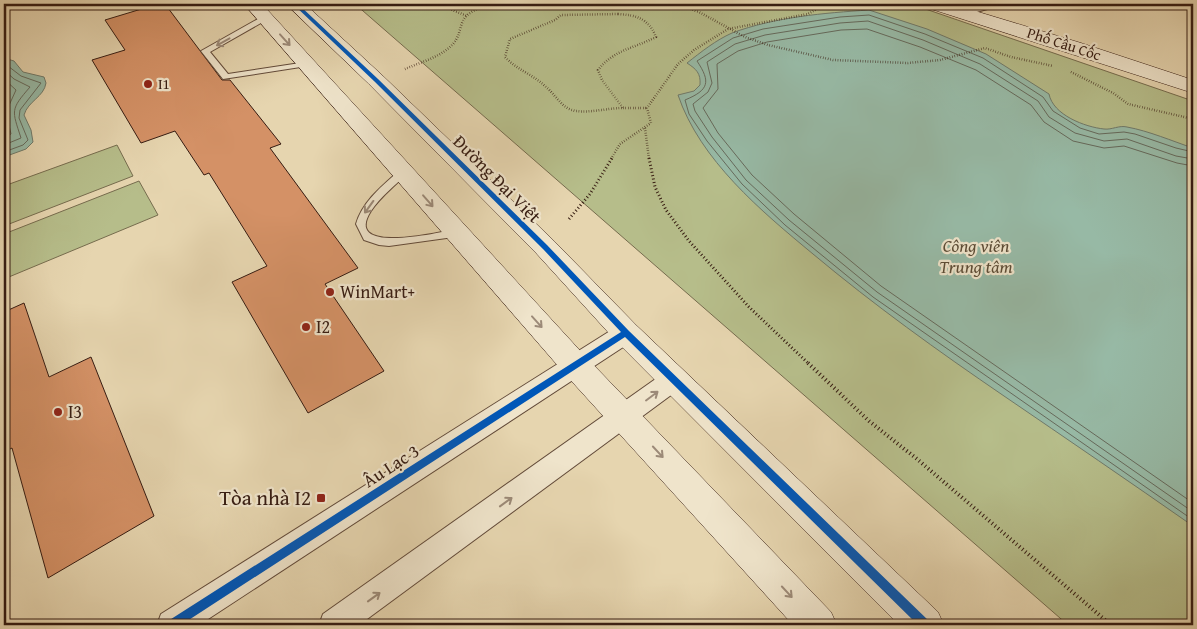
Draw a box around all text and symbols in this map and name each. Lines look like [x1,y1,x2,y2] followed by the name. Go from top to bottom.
[1025,22,1104,65] street label: Phố Cầu Cốc
[279,34,291,47] one-way arrow
[216,37,230,47] one-way arrow
[158,73,170,94] place label: I1
[142,78,154,90] marker: I1
[447,128,548,229] street label: Đường Đại Việt
[422,194,434,207] one-way arrow
[364,200,374,214] one-way arrow
[939,232,1013,280] park label: Công viên Trung tâm
[340,278,415,305] place label: WinMart+
[324,286,336,298] marker: WinMart+
[316,313,330,340] place label: I2
[531,315,542,328] one-way arrow
[300,321,312,333] marker: I2
[645,391,659,401] one-way arrow
[68,398,82,425] place label: I3
[52,406,64,418] marker: I3
[357,437,424,494] street label: Âu Lạc 3
[652,446,664,459] one-way arrow
[219,482,311,513] place label: Tòa nhà I2
[315,492,327,504] marker: Tòa nhà I2
[499,497,513,507] one-way arrow
[781,585,792,598] one-way arrow
[367,592,381,602] one-way arrow

